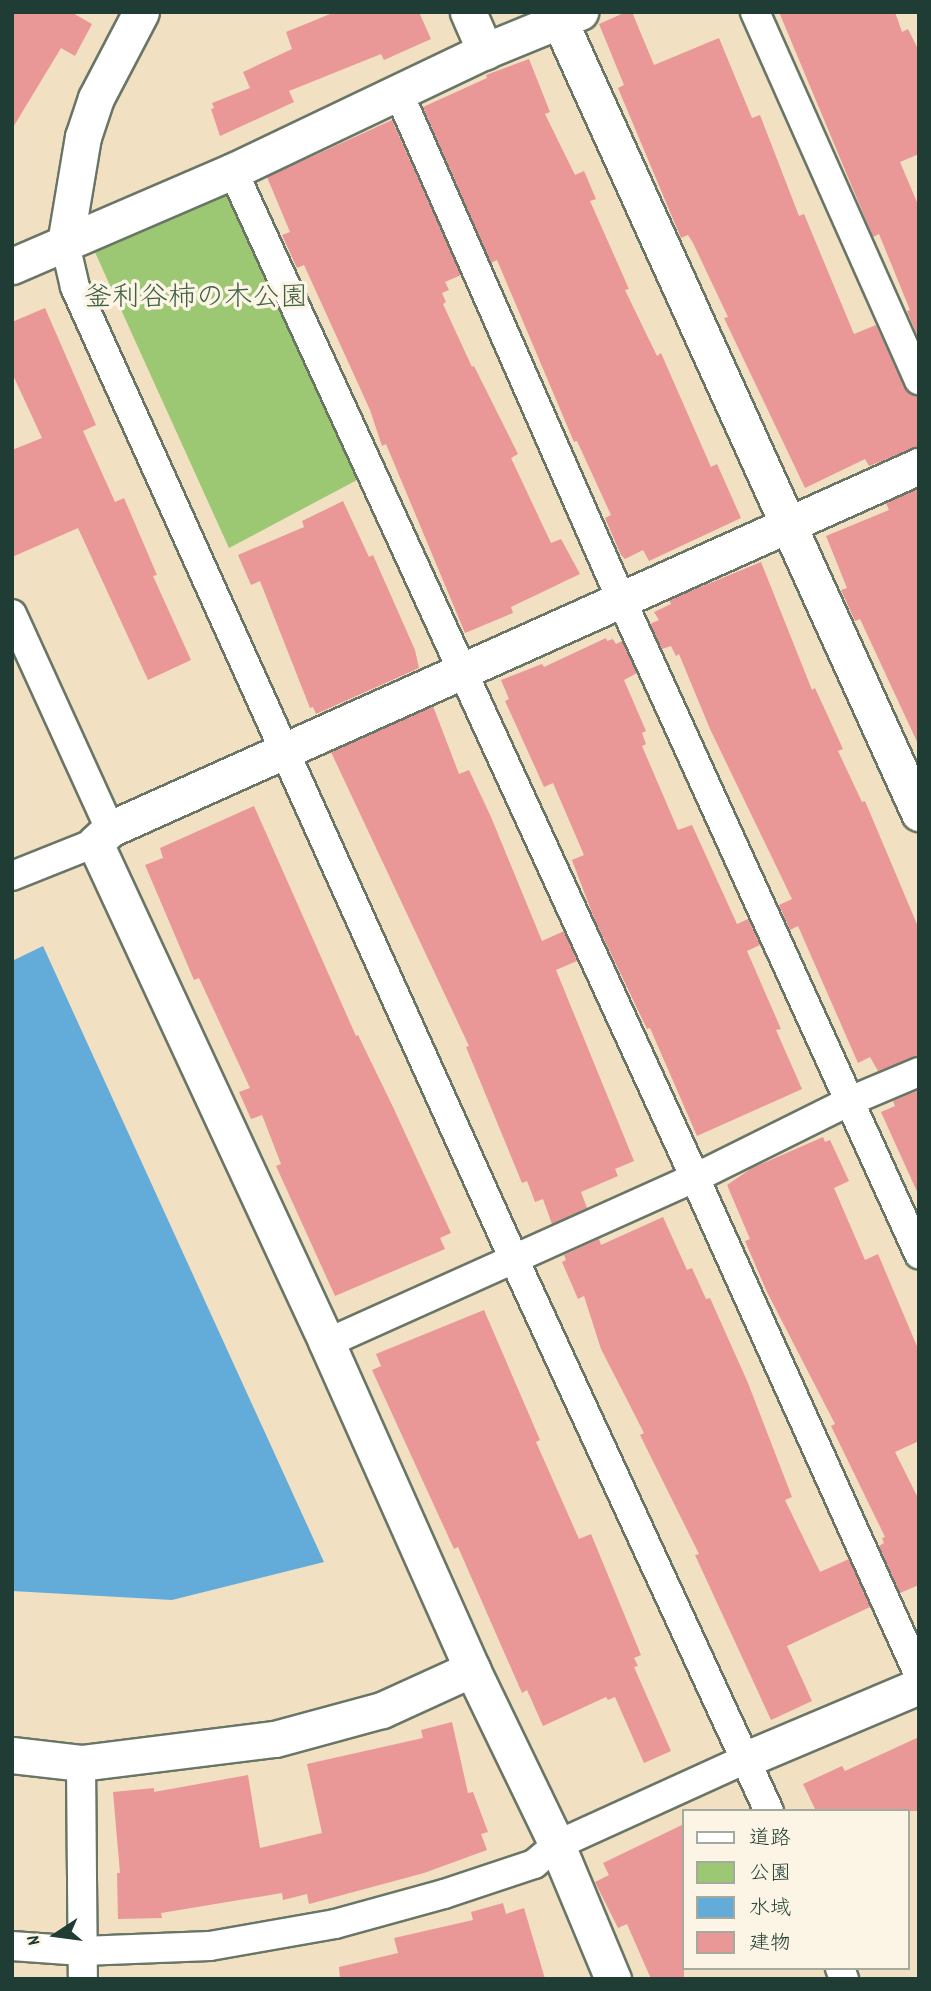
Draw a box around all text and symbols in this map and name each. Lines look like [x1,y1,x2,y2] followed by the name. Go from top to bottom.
[84,283,308,317] park label: 釜利谷柿の木公園
[682,1809,910,1970] legend
[749,1825,791,1855] text: 道路
[749,1860,791,1890] text: 公園
[749,1895,791,1925] text: 水域
[21,1900,91,1970] north arrow
[749,1930,791,1960] text: 建物
[21,1932,49,1947] text: N

